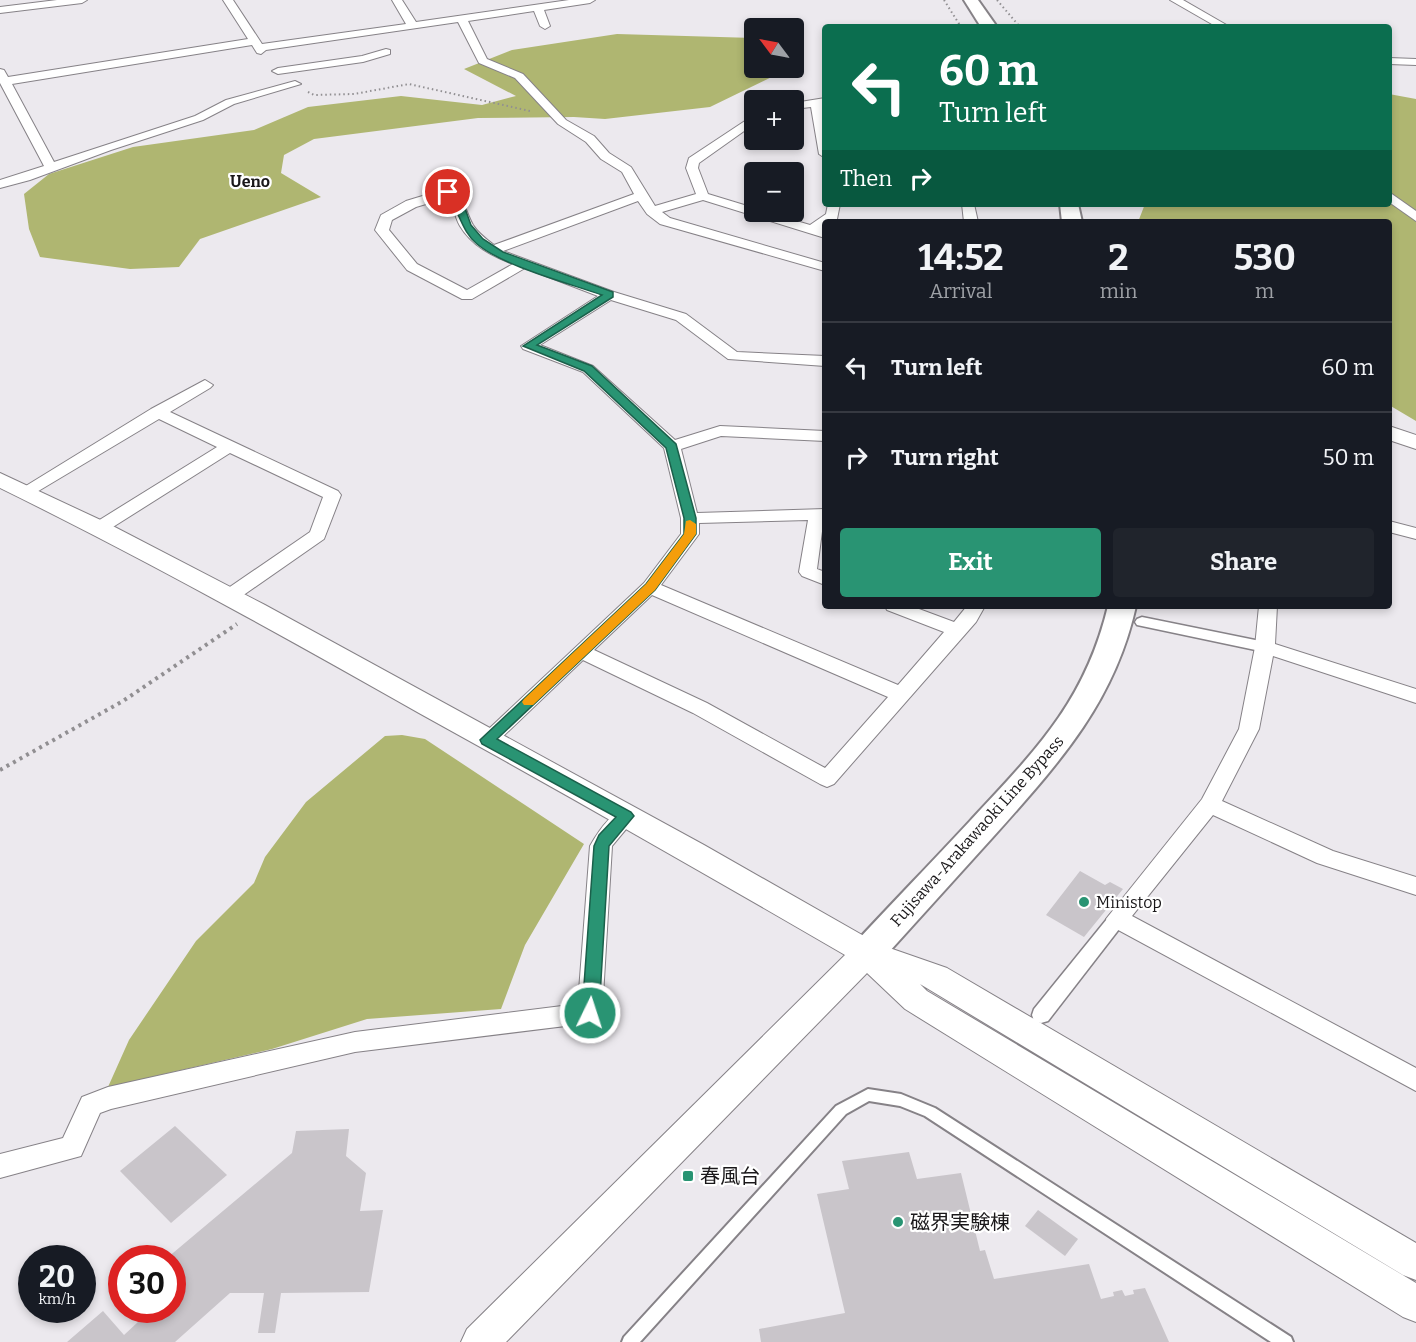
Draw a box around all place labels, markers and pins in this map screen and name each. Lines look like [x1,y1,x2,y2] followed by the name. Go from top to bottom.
[422,166,473,217] pin
[1096,893,1162,912] place label: Ministop
[1077,895,1091,909] marker: Ministop
[700,1164,760,1188] place label: 春風台
[681,1169,695,1183] marker: 春風台
[910,1210,1010,1234] place label: 磁界実験棟
[891,1215,905,1229] marker: 磁界実験棟

